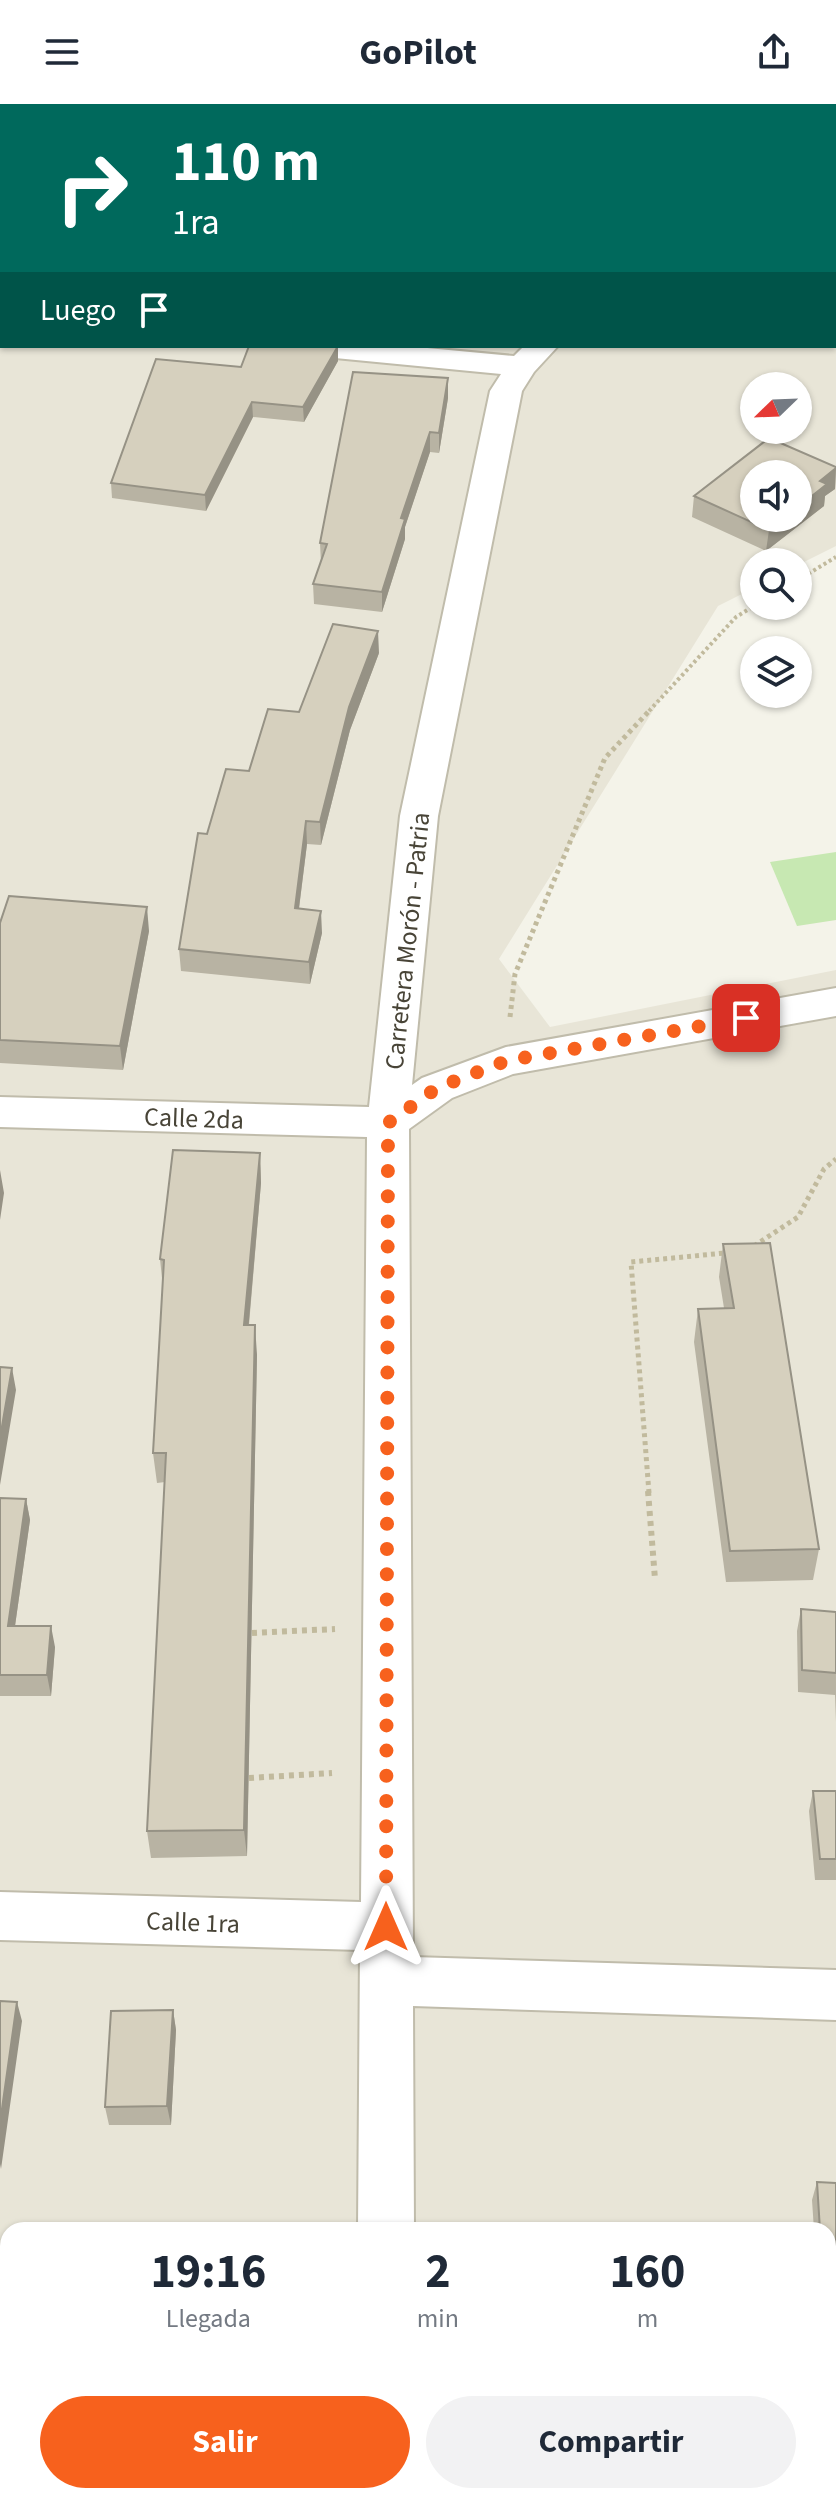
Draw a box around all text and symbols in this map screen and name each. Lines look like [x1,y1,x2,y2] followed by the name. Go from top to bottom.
[359,27,477,78] text: GoPilot
[40,30,84,74] icon: menu
[752,30,796,74] icon: share
[172,123,320,202] text: 110 m
[40,136,144,240] icon: right
[172,197,220,248] text: 1ra
[132,288,176,332] icon: arrive
[40,289,116,332] text: Luego
[740,372,812,444] north arrow
[740,372,812,708] map controls
[740,460,812,532] button: sound
[740,548,812,620] button: search
[740,636,812,708] button: layers
[376,811,439,1072] street label: Carretera Morón - Patria
[712,984,780,1052] pin
[724,996,768,1040] icon: arrive
[143,1098,244,1139] street label: Calle 2da
[344,1885,428,1969] position arrow
[145,1902,240,1943] street label: Calle 1ra
[150,2238,266,2306] text: 19:16
[425,2238,451,2306] text: 2
[609,2238,685,2306] text: 160
[166,2300,251,2337] text: Llegada
[417,2300,459,2337] text: min
[637,2300,658,2337] text: m
[40,2396,410,2488] button: Salir
[426,2396,796,2488] button: Compartir

